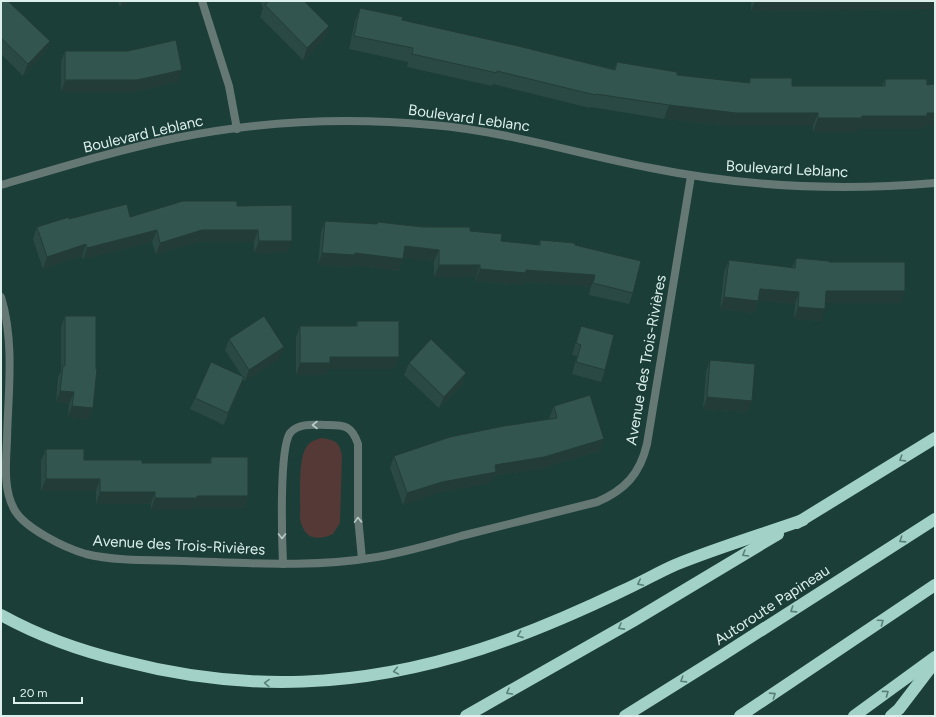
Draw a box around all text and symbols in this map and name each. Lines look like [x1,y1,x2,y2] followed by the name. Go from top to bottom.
[407,101,531,135] street label: Boulevard Leblanc
[81,111,205,157] street label: Boulevard Leblanc
[725,157,849,181] street label: Boulevard Leblanc
[622,273,670,447] street label: Avenue des Trois-Rivières
[312,421,318,429] one-way arrow
[899,454,906,462] one-way arrow
[354,517,362,523] one-way arrow
[92,531,266,559] street label: Avenue des Trois-Rivières
[278,533,286,539] one-way arrow
[899,535,906,543] one-way arrow
[742,549,749,557] one-way arrow
[711,561,833,649] street label: Autoroute Papineau
[636,578,644,586] one-way arrow
[790,606,797,613] one-way arrow
[877,619,884,627] one-way arrow
[618,623,625,630] one-way arrow
[517,630,524,638] one-way arrow
[393,667,399,675] one-way arrow
[680,675,687,683] one-way arrow
[14,679,82,705] scale bar
[264,679,270,687] one-way arrow
[20,686,48,700] text: 20 m
[506,688,513,695] one-way arrow
[881,691,888,698] one-way arrow
[769,692,776,700] one-way arrow

